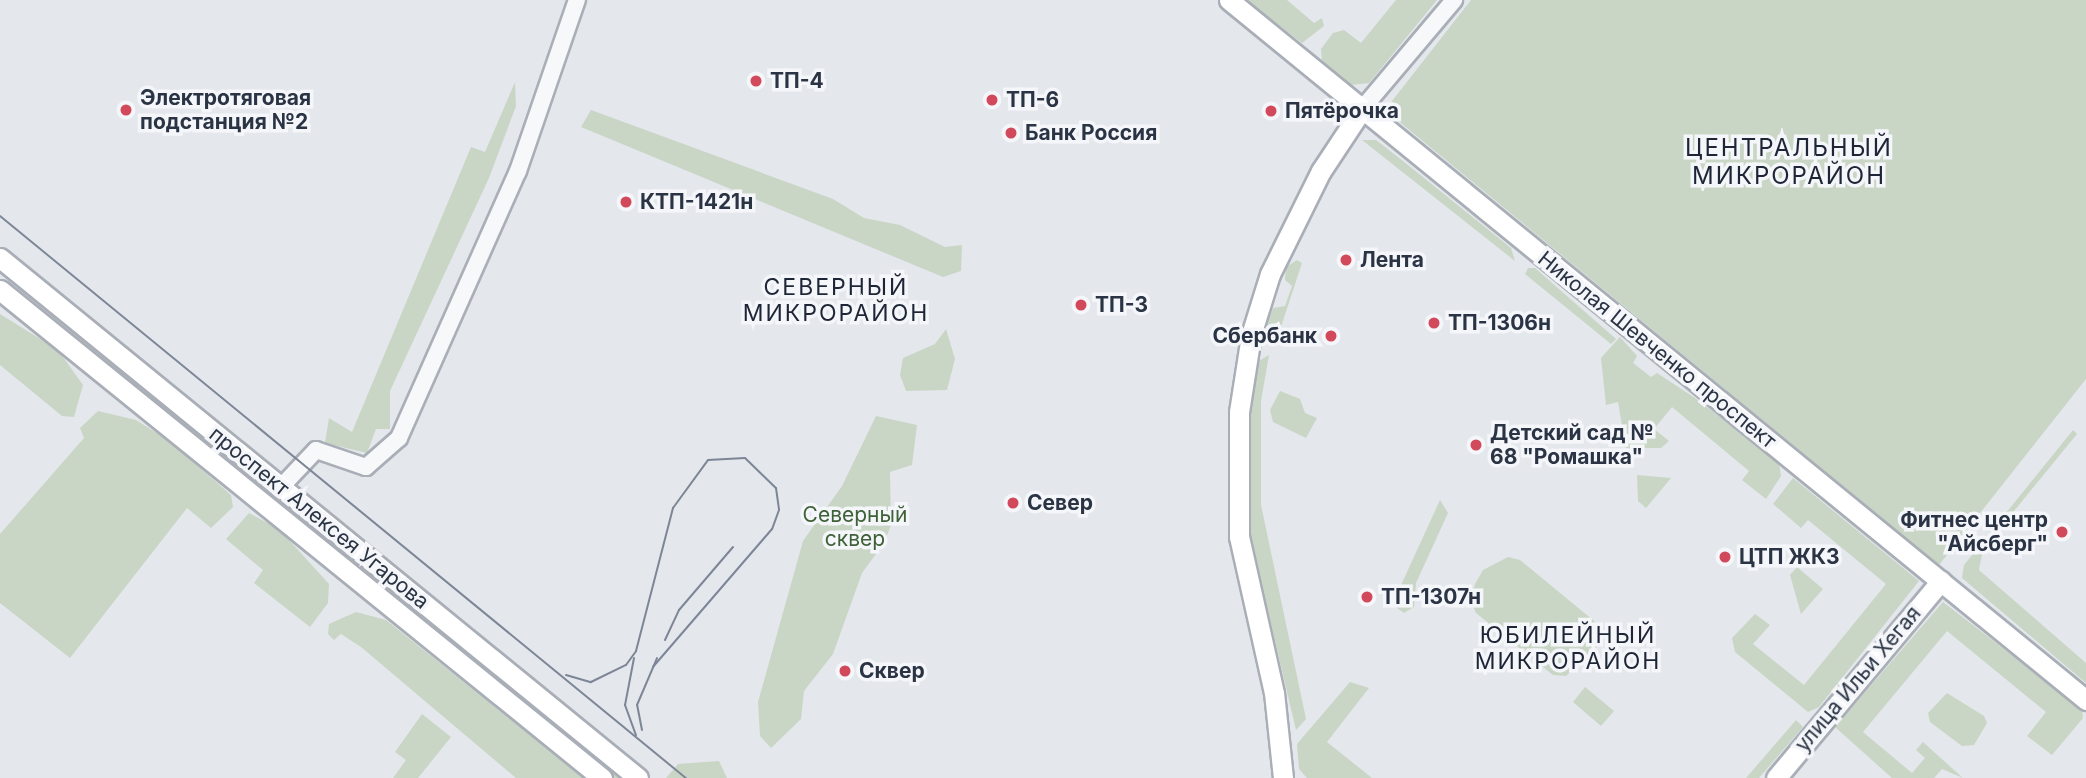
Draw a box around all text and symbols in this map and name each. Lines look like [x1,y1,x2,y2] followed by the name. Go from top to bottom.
[770,68,824,94] place label: ТП-4
[748,73,764,89] marker: ТП-4
[140,85,311,135] place label: Электротяговая подстанция №2
[1006,87,1059,113] place label: ТП-6
[984,92,1000,108] marker: ТП-6
[1285,98,1399,124] place label: Пятёрочка
[118,102,134,118] marker: Электротяговая подстанция №2
[1263,103,1279,119] marker: Пятёрочка
[1025,120,1157,146] place label: Банк Россия
[1003,125,1019,141] marker: Банк Россия
[1686,134,1892,190] district label: ЦЕНТРАЛЬНЫЙ МИКРОРАЙОН
[640,189,753,215] place label: КТП-1421н
[618,194,634,210] marker: КТП-1421н
[1533,246,1781,454] street label: Николая Шевченко проспект
[1360,247,1424,273] place label: Лента
[1338,252,1354,268] marker: Лента
[744,273,928,327] district label: СЕВЕРНЫЙ МИКРОРАЙОН
[1095,292,1148,318] place label: ТП-3
[1073,297,1089,313] marker: ТП-3
[1448,310,1551,336] place label: ТП-1306н
[1426,315,1442,331] marker: ТП-1306н
[1213,323,1317,349] place label: Сбербанк
[1323,328,1339,344] marker: Сбербанк
[1490,420,1654,470] place label: Детский сад № 68 "Ромашка"
[204,422,434,614] street label: проспект Алексея Угарова
[1468,437,1484,453] marker: Детский сад № 68 "Ромашка"
[1027,490,1093,516] place label: Север
[1005,495,1021,511] marker: Север
[803,502,907,552] park label: Северный сквер
[1900,507,2048,557] place label: Фитнес центр "Айсберг"
[2054,524,2070,540] marker: Фитнес центр "Айсберг"
[1739,544,1840,570] place label: ЦТП ЖК3
[1717,549,1733,565] marker: ЦТП ЖК3
[1381,584,1481,610] place label: ТП-1307н
[1359,589,1375,605] marker: ТП-1307н
[1790,601,1926,757] street label: улица Ильи Хегая
[1476,621,1660,675] district label: ЮБИЛЕЙНЫЙ МИКРОРАЙОН
[859,658,925,684] place label: Сквер
[837,663,853,679] marker: Сквер

